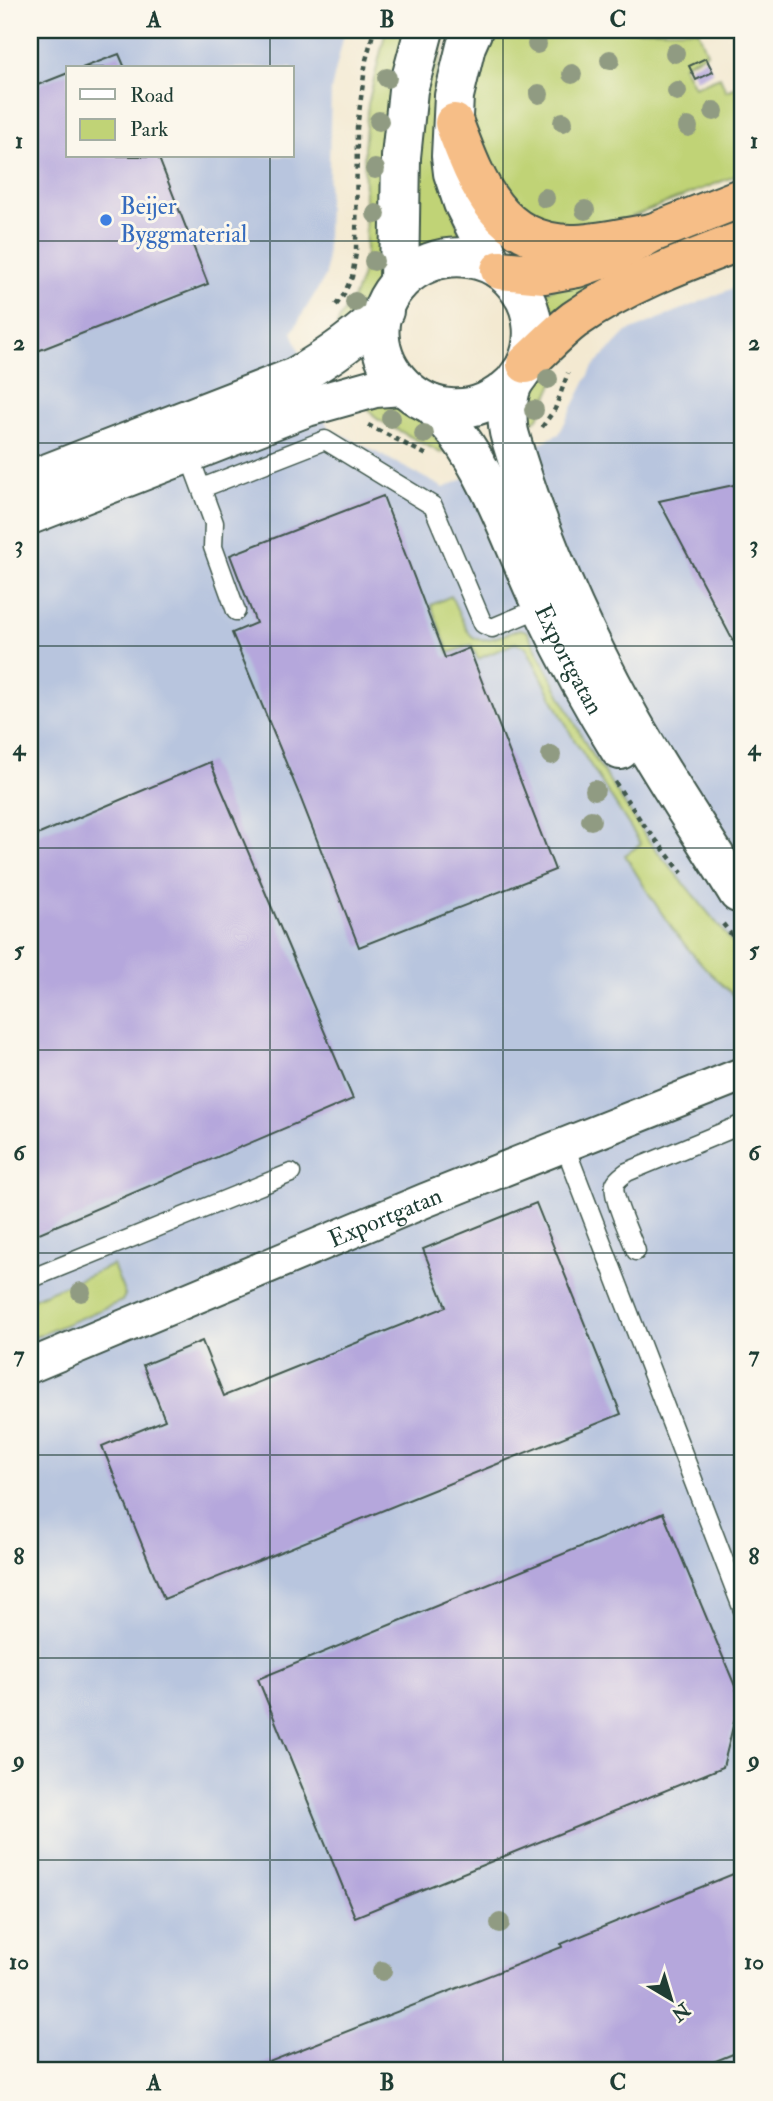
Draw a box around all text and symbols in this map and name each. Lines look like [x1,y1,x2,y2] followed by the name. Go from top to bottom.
[146,5,162,34] text: A
[379,5,395,34] text: B
[610,5,626,34] text: C
[66,66,294,158] legend
[130,82,175,109] text: Road
[130,116,168,143] text: Park
[15,126,23,155] text: 1
[750,126,758,155] text: 1
[120,191,247,250] place label: Beijer Byggmaterial
[98,212,114,228] marker: Beijer Byggmaterial
[13,328,25,357] text: 2
[748,328,760,357] text: 2
[15,530,23,559] text: 3
[750,530,758,559] text: 3
[527,600,610,720] street label: Exportgatan
[12,733,27,762] text: 4
[747,733,762,762] text: 4
[14,935,25,964] text: 5
[749,935,760,964] text: 5
[13,1138,27,1167] text: 6
[748,1138,762,1167] text: 6
[324,1180,446,1255] street label: Exportgatan
[14,1340,25,1369] text: 7
[749,1340,760,1369] text: 7
[14,1542,25,1571] text: 8
[749,1542,760,1571] text: 8
[11,1745,25,1774] text: 9
[746,1745,760,1774] text: 9
[9,1947,29,1976] text: 10
[744,1947,764,1976] text: 10
[636,1965,706,2035] north arrow
[666,1996,696,2027] text: N
[146,2068,162,2097] text: A
[379,2068,395,2097] text: B
[610,2068,626,2097] text: C

